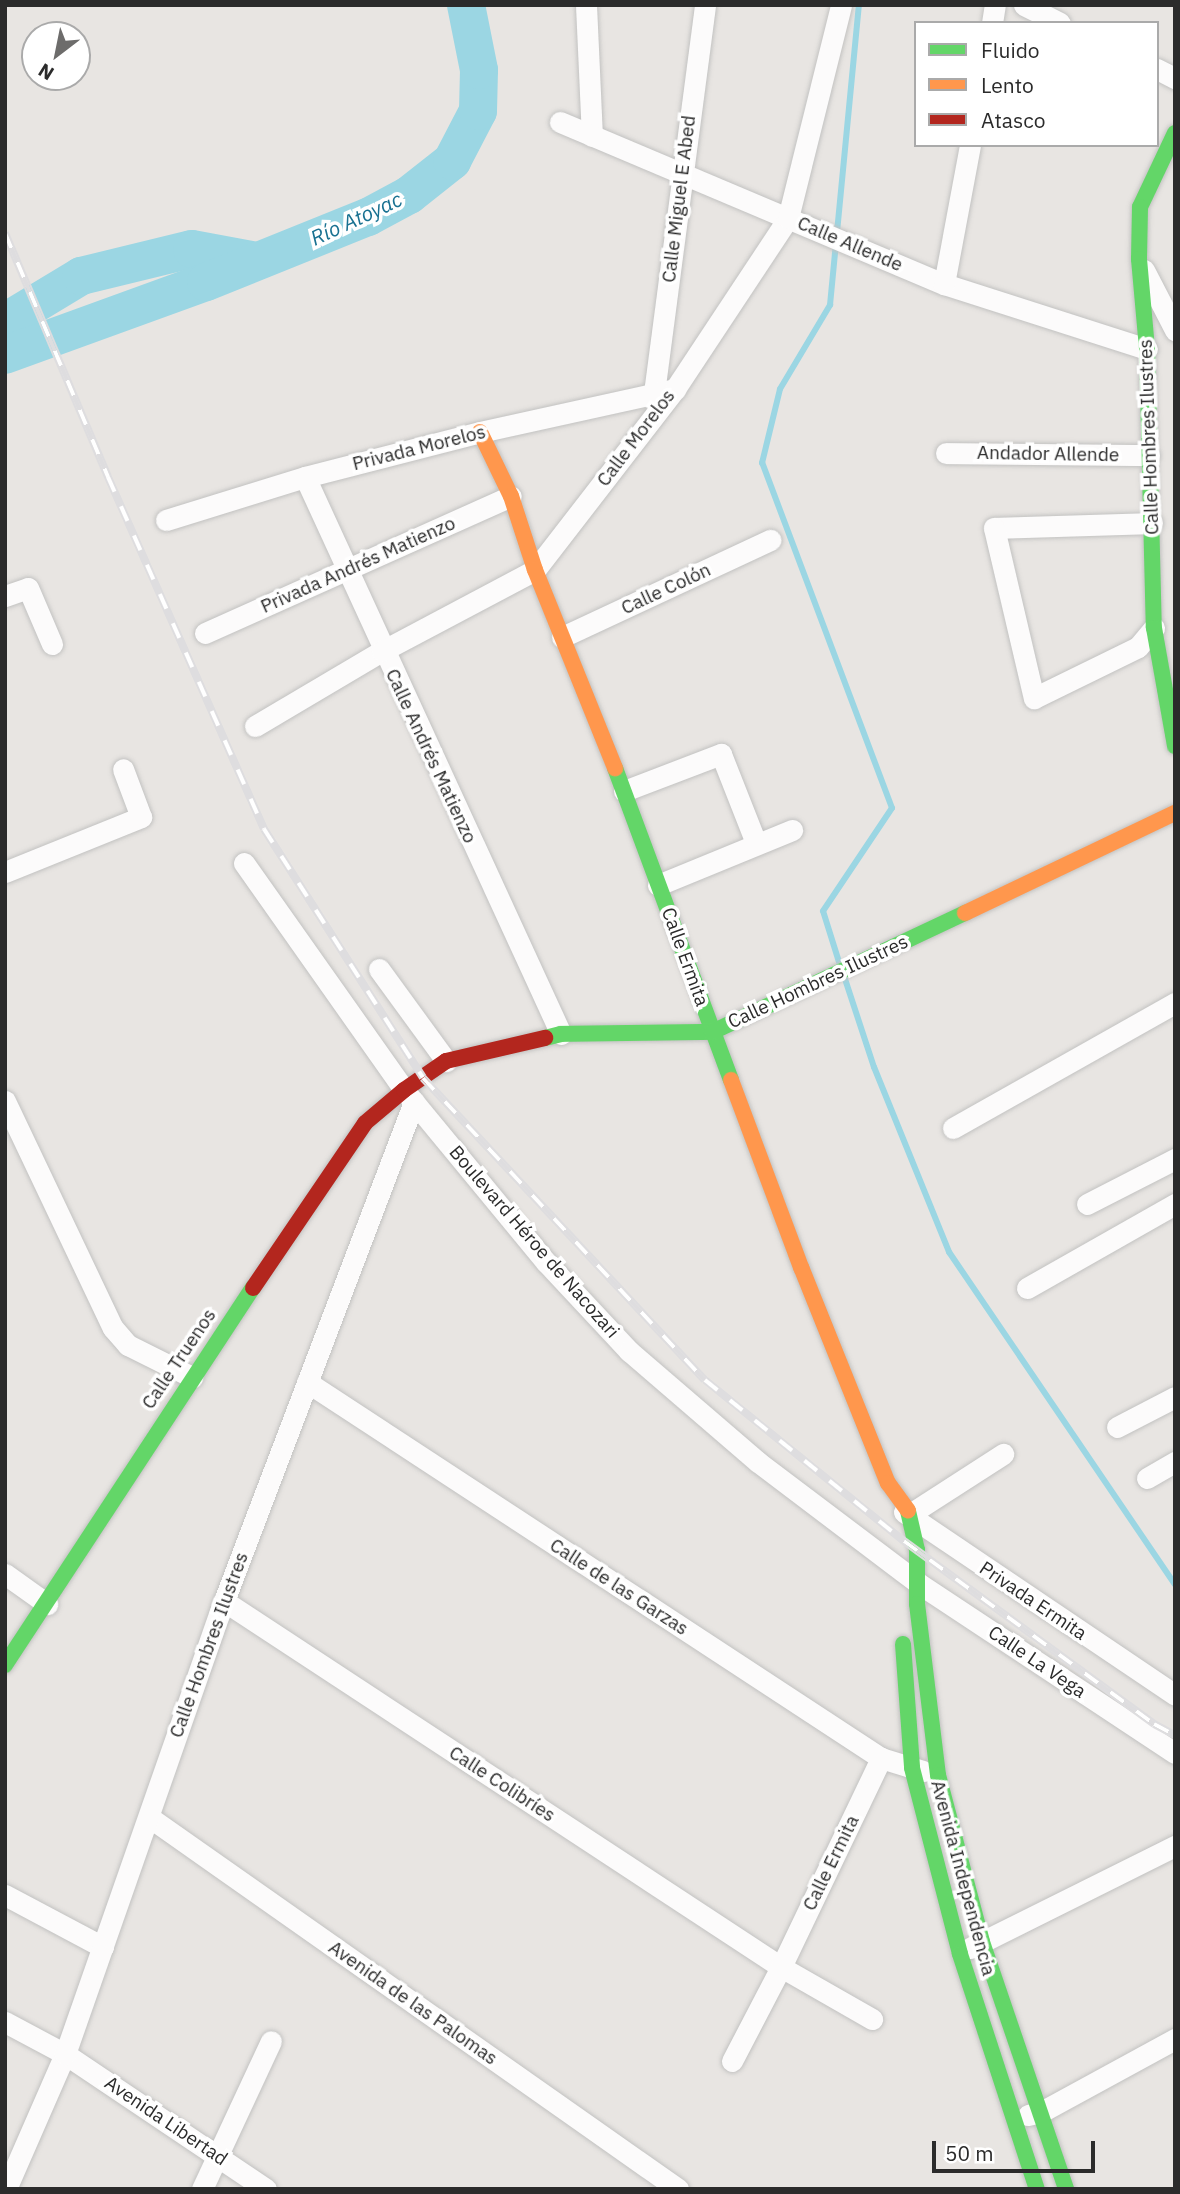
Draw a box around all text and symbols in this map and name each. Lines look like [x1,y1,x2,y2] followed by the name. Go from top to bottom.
[21,21,91,91] north arrow
[914,21,1159,147] legend
[981,36,1040,64] text: Fluido
[34,58,58,86] text: N
[981,71,1034,99] text: Lento
[981,106,1045,134] text: Atasco
[657,114,701,284] street label: Calle Miguel E Abed
[306,186,406,250] water label: Río Atoyac
[794,212,906,276] street label: Calle Allende
[1134,339,1164,535] street label: Calle Hombres Ilustres
[592,385,680,491] street label: Calle Morelos
[350,420,488,476] street label: Privada Morelos
[977,441,1119,467] street label: Andador Allende
[257,512,459,618] street label: Privada Andrés Matienzo
[618,558,714,620] street label: Calle Colón
[381,665,481,847] street label: Calle Andrés Matienzo
[657,905,713,1009] street label: Calle Ermita
[724,930,912,1034] street label: Calle Hombres Ilustres
[444,1141,624,1343] street label: Boulevard Héroe de Nacozari
[137,1305,221,1413] street label: Calle Truenos
[545,1534,693,1640] street label: Calle de las Garzas
[165,1549,253,1741] street label: Calle Hombres Ilustres
[975,1557,1091,1645] street label: Privada Ermita
[984,1621,1090,1703] street label: Calle La Vega
[445,1741,559,1827] street label: Calle Colibríes
[926,1778,1000,1978] street label: Avenida Independencia
[798,1812,864,1914] street label: Calle Ermita
[324,1936,502,2070] street label: Avenida de las Palomas
[100,2072,232,2170] street label: Avenida Libertad
[935,2128,1098,2172] scale bar
[945,2139,994,2167] text: 50 m

